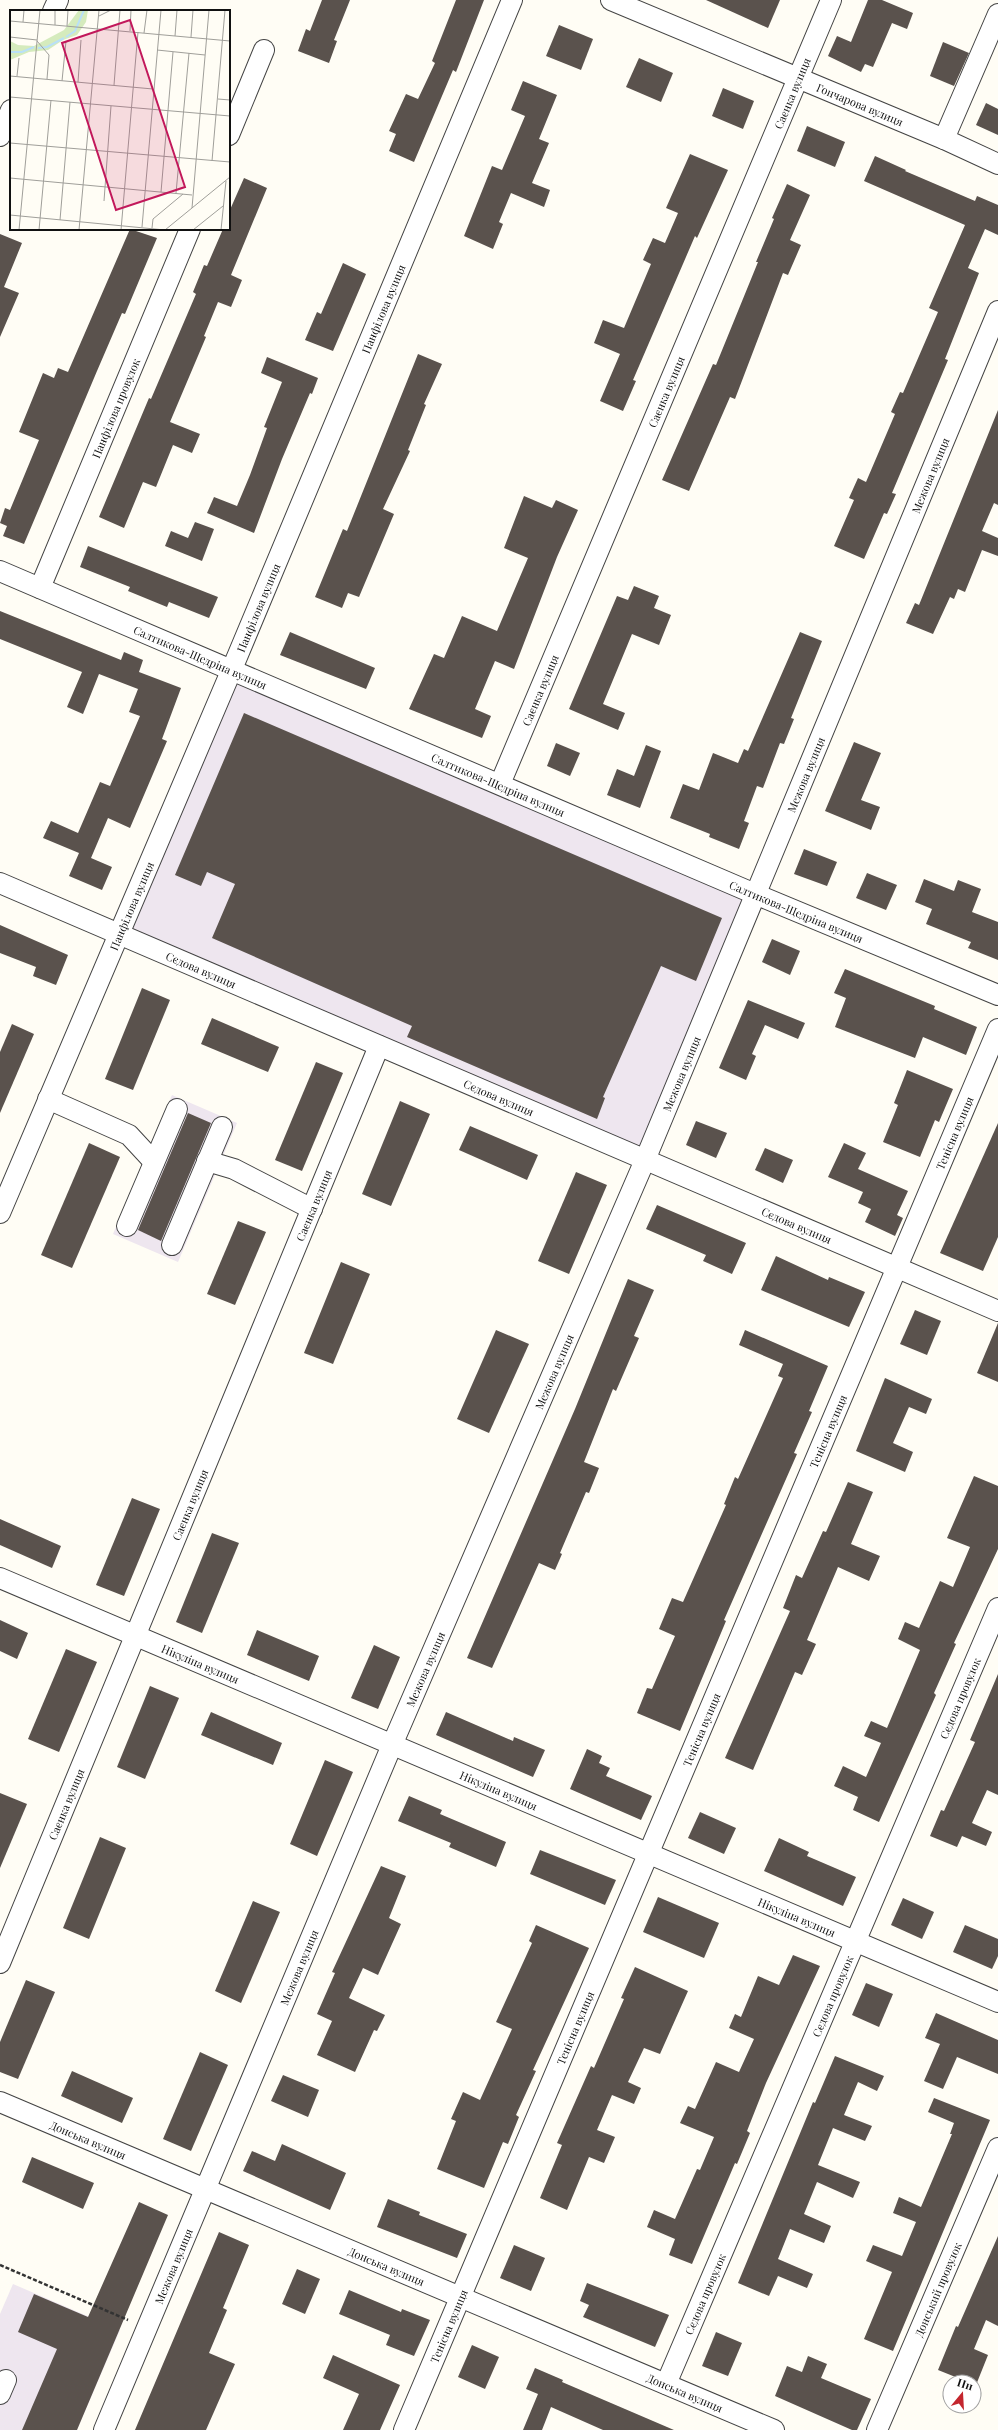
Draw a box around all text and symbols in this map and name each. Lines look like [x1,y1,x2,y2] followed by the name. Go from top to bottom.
[10,10,230,230] inset map
[770,55,813,131] street label: Саєнка вулиця
[815,79,906,129] street label: Гончарова вулиця
[358,262,408,355] street label: Панфілова вулиця
[644,354,687,429] street label: Саєнка вулиця
[88,355,143,460] street label: Панфілова провулок
[907,435,952,515] street label: Межова вулиця
[232,561,283,654] street label: Панфілова вулиця
[131,622,270,692] street label: Салтикова-Щедріна вулиця
[518,652,561,728] street label: Саєнка вулиця
[783,734,828,814] street label: Межова вулиця
[429,749,567,819] street label: Салтикова-Щедріна вулиця
[105,859,157,952] street label: Панфілова вулиця
[727,876,866,946] street label: Салтикова-Щедріна вулиця
[164,948,239,991] street label: Сєдова вулиця
[659,1034,703,1114] street label: Межова вулиця
[462,1075,537,1119] street label: Сєдова вулиця
[932,1094,976,1172] street label: Тенісна вулиця
[292,1167,335,1243] street label: Саєнка вулиця
[759,1203,834,1246] street label: Сєдова вулиця
[531,1332,576,1411] street label: Межова вулиця
[805,1392,850,1470] street label: Тенісна вулиця
[168,1467,211,1543] street label: Саєнка вулиця
[402,1629,448,1709] street label: Межова вулиця
[160,1640,242,1686] street label: Нікуліна вулиця
[935,1655,984,1741] street label: Сєдова провулок
[679,1690,723,1768] street label: Тенісна вулиця
[44,1766,87,1842] street label: Саєнка вулиця
[458,1767,540,1813] street label: Нікуліна вулиця
[756,1894,838,1940] street label: Нікуліна вулиця
[276,1927,321,2007] street label: Межова вулиця
[808,1952,856,2039] street label: Сєдова провулок
[552,1989,597,2067] street label: Тенісна вулиця
[48,2117,129,2162] street label: Донська вулиця
[151,2226,196,2306] street label: Межова вулиця
[910,2239,964,2339] street label: Донський провулок
[346,2243,427,2289] street label: Донська вулиця
[681,2250,729,2337] street label: Сєдова провулок
[426,2287,470,2365] street label: Тенісна вулиця
[645,2370,725,2415] street label: Донська вулиця
[942,2374,982,2414] north arrow
[955,2374,975,2394] text: Пн

